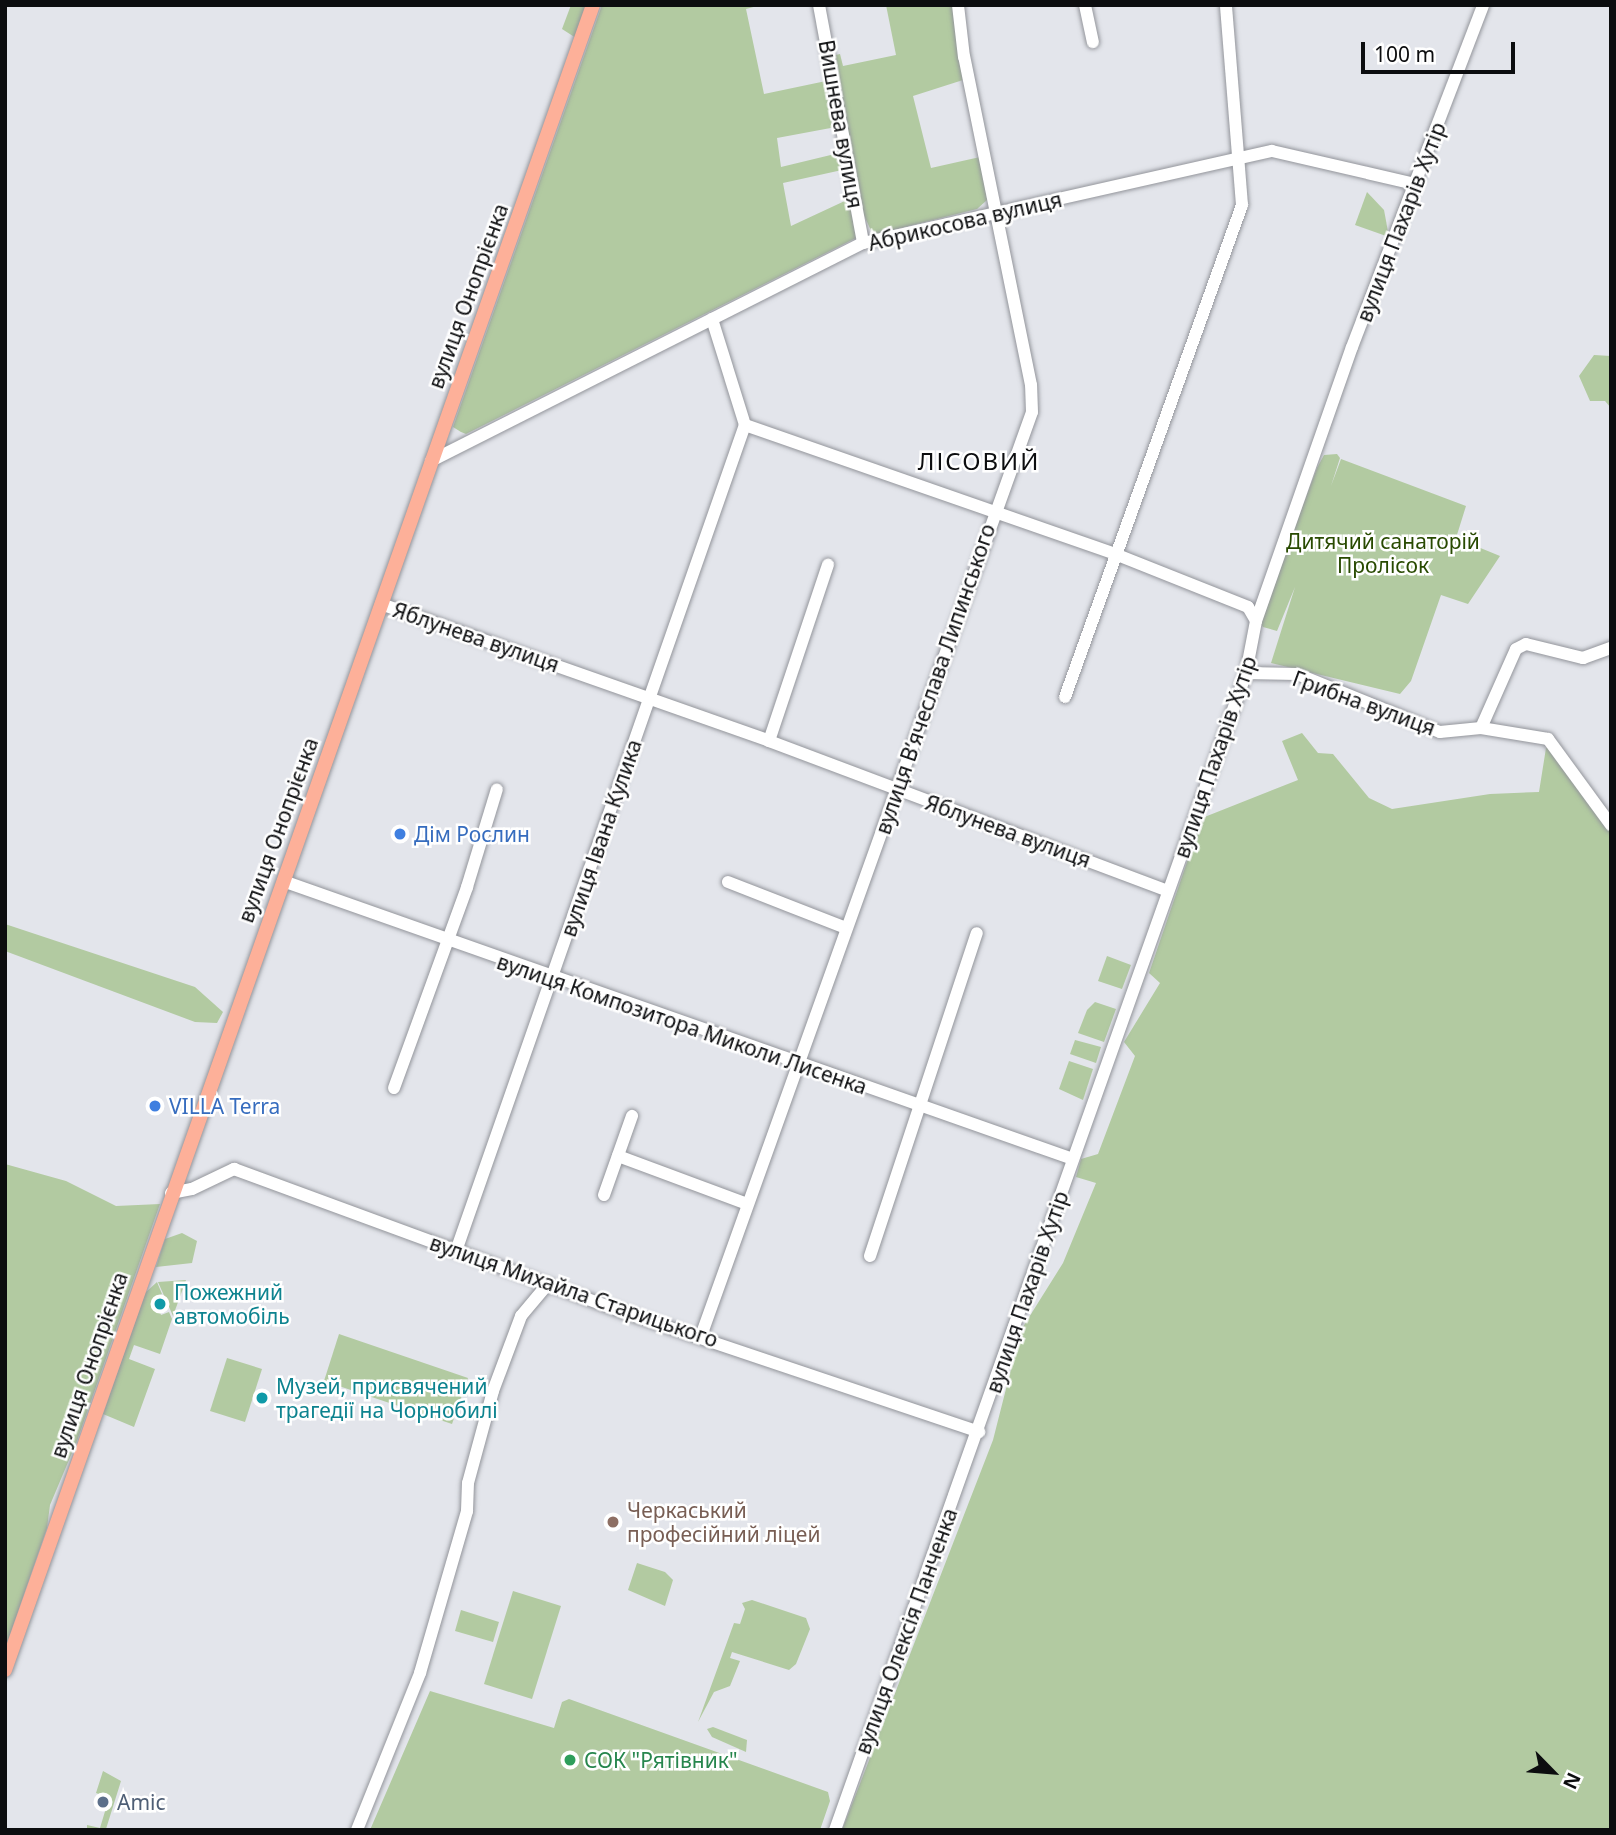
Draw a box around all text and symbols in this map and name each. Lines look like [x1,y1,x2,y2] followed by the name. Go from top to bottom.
[1364,28,1518,72] scale bar
[814,38,868,210] street label: Вишнева вулиця
[1374,40,1435,68] text: 100 m
[1351,119,1451,325] street label: вулиця Пахарів Хутір
[866,186,1064,256] street label: Абрикосова вулиця
[423,200,513,392] street label: вулиця Онопрієнка
[919,447,1039,475] district label: ЛІСОВИЙ
[870,520,1000,838] street label: вулиця Вʼячеслава Липинського
[1286,528,1480,578] park label: Дитячий санаторій Пролісок
[390,597,562,677] street label: Яблунева вулиця
[1169,653,1261,861] street label: вулиця Пахарів Хутір
[1289,666,1439,740] street label: Грибна вулиця
[233,734,323,926] street label: вулиця Онопрієнка
[555,736,647,940] street label: вулиця Івана Кулика
[922,789,1094,873] street label: Яблунева вулиця
[414,821,530,847] place label: Дім Рослин
[392,826,408,842] marker: Дім Рослин
[494,949,870,1099] street label: вулиця Композитора Миколи Лисенка
[169,1093,280,1119] place label: VILLA Terra
[147,1098,163,1114] marker: VILLA Terra
[981,1188,1073,1396] street label: вулиця Пахарів Хутір
[427,1230,721,1352] street label: вулиця Михайла Старицького
[45,1269,133,1461] street label: вулиця Онопрієнка
[174,1279,290,1329] place label: Пожежний автомобіль
[152,1296,168,1312] marker: Пожежний автомобіль
[276,1373,498,1423] place label: Музей, присвячений трагедії на Чорнобилі
[254,1390,270,1406] marker: Музей, присвячений трагедії на Чорнобилі
[627,1497,820,1547] place label: Черкаський професійний ліцей
[850,1505,962,1757] street label: вулиця Олексія Панченка
[605,1514,621,1530] marker: Черкаський професійний ліцей
[1518,1737,1588,1807] north arrow
[584,1747,737,1773] place label: СОК "Рятівник"
[562,1752,578,1768] marker: СОК "Рятівник"
[1557,1768,1587,1793] text: N
[117,1789,166,1815] place label: Amic
[95,1794,111,1810] marker: Amic

